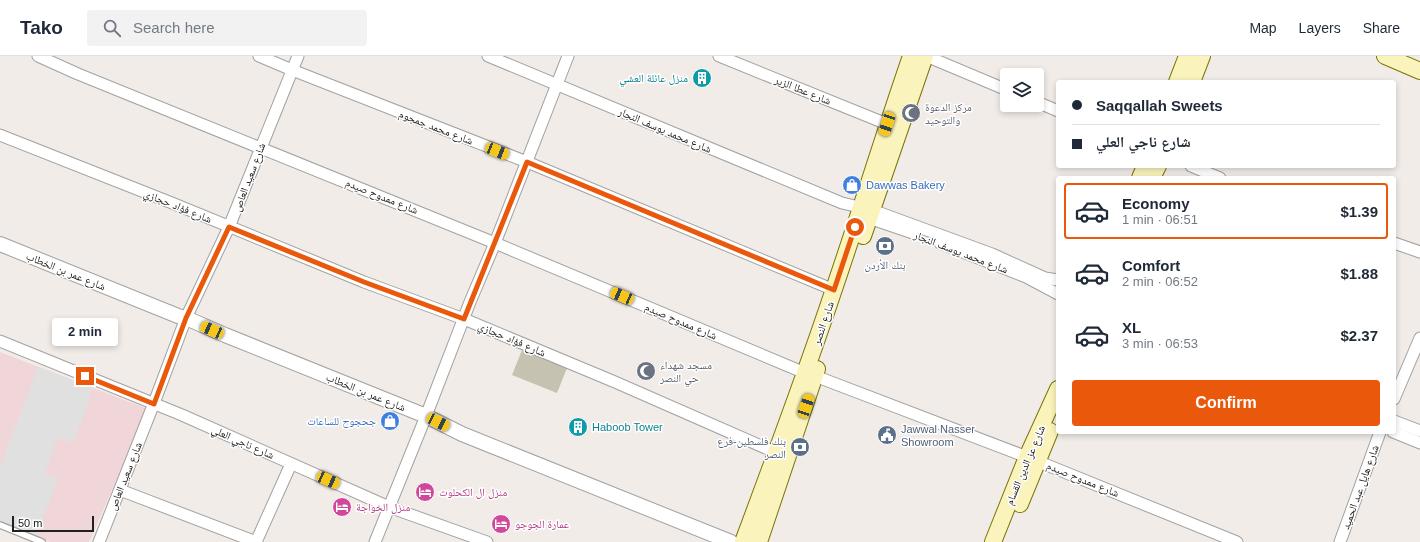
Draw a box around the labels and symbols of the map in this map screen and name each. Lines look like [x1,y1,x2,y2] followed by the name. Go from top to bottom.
[691,67,713,89] building icon: منزل عائلة العشي
[619,72,688,87] place label: منزل عائلة العشي
[772,73,833,108] street label: شارع عطا الزير
[925,101,972,126] place label: مركز الدعوة والتوحيد
[900,102,922,124] mosque icon: مركز الدعوة والتوحيد
[615,105,713,156] street label: شارع محمد يوسف النجار
[397,107,475,148] street label: شارع محمد جمجوم
[878,111,896,137] car
[230,141,268,213] street label: شارع سعيد العاص
[484,141,510,161] car
[841,174,863,196] shop icon: Dawwas Bakery
[344,176,420,217] street label: شارع ممدوح صيدم
[866,179,945,191] place label: Dawwas Bakery
[141,187,214,228] street label: شارع فؤاد حجازي
[846,218,864,236] route start
[911,228,1010,276] street label: شارع محمد يوسف النجار
[874,235,896,257] bank icon: بنك الأردن
[24,250,107,293] street label: شارع عمر بن الخطاب
[865,259,905,272] place label: بنك الأردن
[609,286,635,306] car
[643,300,719,343] street label: شارع ممدوح صيدم
[810,300,837,348] street label: شارع النصر
[52,318,118,346] callout: 2 min
[475,319,548,361] street label: شارع فؤاد حجازي
[199,320,225,340] car
[659,359,712,387] place label: مسجد شهداء حي النصر
[635,360,657,382] mosque icon: مسجد شهداء حي النصر
[76,367,94,385] route end
[324,371,407,414] street label: شارع عمر بن الخطاب
[796,393,816,419] car
[379,410,401,432] shop icon: جحجوح للساعات
[425,411,451,433] car
[307,415,376,428] place label: جحجوح للساعات
[567,416,589,438] building icon: Haboob Tower
[592,421,663,433] place label: Haboob Tower
[209,423,276,464] street label: شارع ناجي العلي
[901,423,975,448] place label: Jawwal Nasser Showroom
[1003,423,1048,507] street label: شارع عز الدين القسام
[876,424,898,446] public building icon: Jawwal Nasser Showroom
[717,435,786,460] place label: بنك فلسطين-فرع النصر
[789,436,811,458] bank icon: بنك فلسطين-فرع النصر
[106,440,145,512] street label: شارع سعيد العاص
[1339,443,1382,531] street label: شارع هايل عبد الحميد
[1045,459,1121,500] street label: شارع ممدوح صيدم
[315,470,341,490] car
[414,481,436,503] hotel icon: منزل ال الكحلوت
[439,486,507,499] place label: منزل ال الكحلوت
[331,496,353,518] hotel icon: منزل الخواجة
[356,501,410,514] place label: منزل الخواجة
[490,513,512,535] hotel icon: عمارة الجوجو
[12,514,94,533] scale bar
[515,518,570,530] place label: عمارة الجوجو

